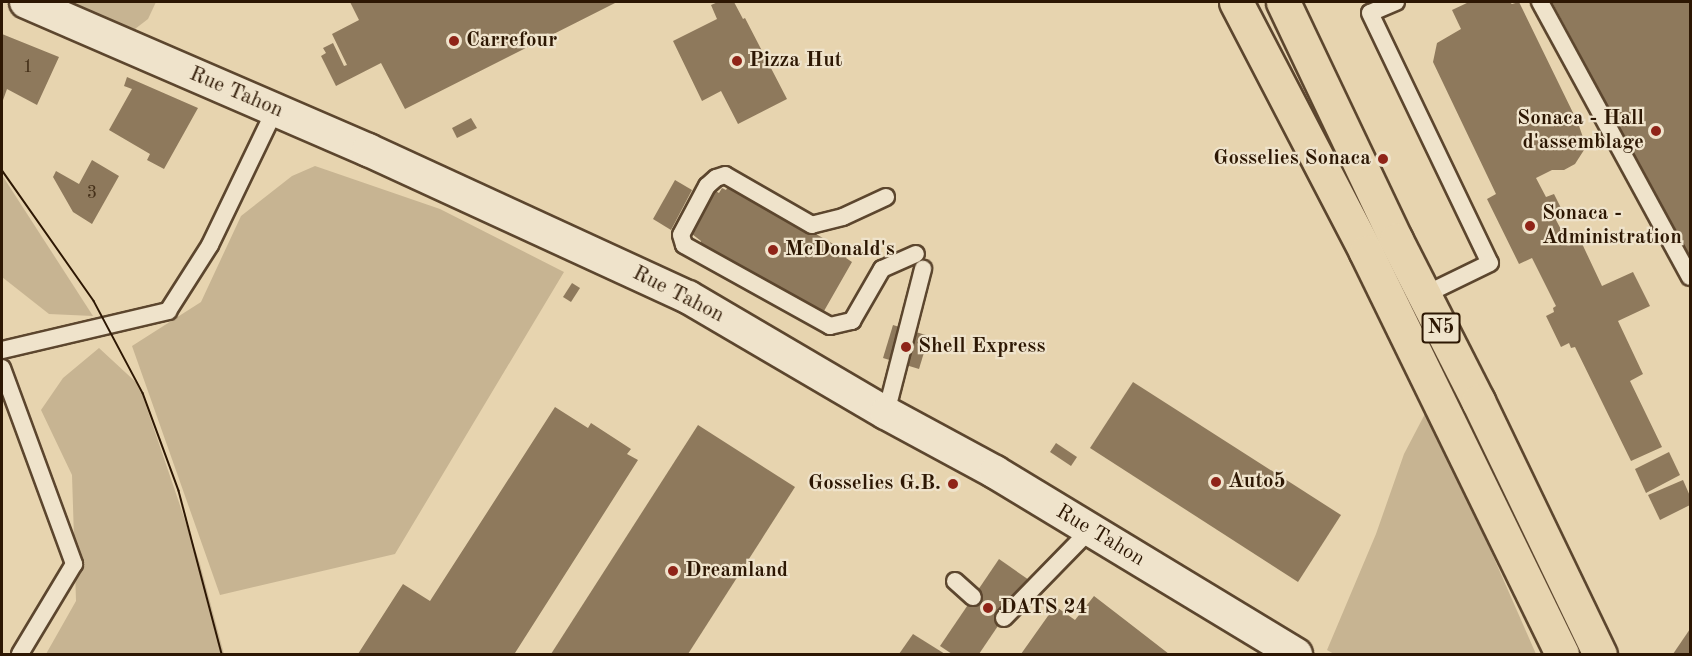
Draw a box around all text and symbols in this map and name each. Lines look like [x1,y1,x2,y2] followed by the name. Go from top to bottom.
[466,28,557,54] place label: Carrefour
[447,34,461,48] marker: Carrefour
[749,48,842,74] place label: Pizza Hut
[730,54,744,68] marker: Pizza Hut
[23,56,33,78] house number: 1
[185,62,287,124] street label: Rue Tahon
[1517,106,1644,156] place label: Sonaca - Hall d'assemblage
[1649,124,1663,138] marker: Sonaca - Hall d'assemblage
[1213,146,1371,172] place label: Gosselies Sonaca
[1376,152,1390,166] marker: Gosselies Sonaca
[87,182,97,204] house number: 3
[1542,201,1682,251] place label: Sonaca - Administration
[1523,219,1537,233] marker: Sonaca - Administration
[785,237,895,263] place label: McDonald's
[766,243,780,257] marker: McDonald's
[628,261,728,329] street label: Rue Tahon
[1422,311,1460,345] road number: N5
[918,334,1045,360] place label: Shell Express
[899,340,913,354] marker: Shell Express
[1228,469,1286,495] place label: Auto5
[808,471,941,497] place label: Gosselies G.B.
[1209,475,1223,489] marker: Auto5
[946,477,960,491] marker: Gosselies G.B.
[1051,500,1149,572] street label: Rue Tahon
[685,558,788,584] place label: Dreamland
[666,564,680,578] marker: Dreamland
[1000,595,1088,621] place label: DATS 24
[981,601,995,615] marker: DATS 24

